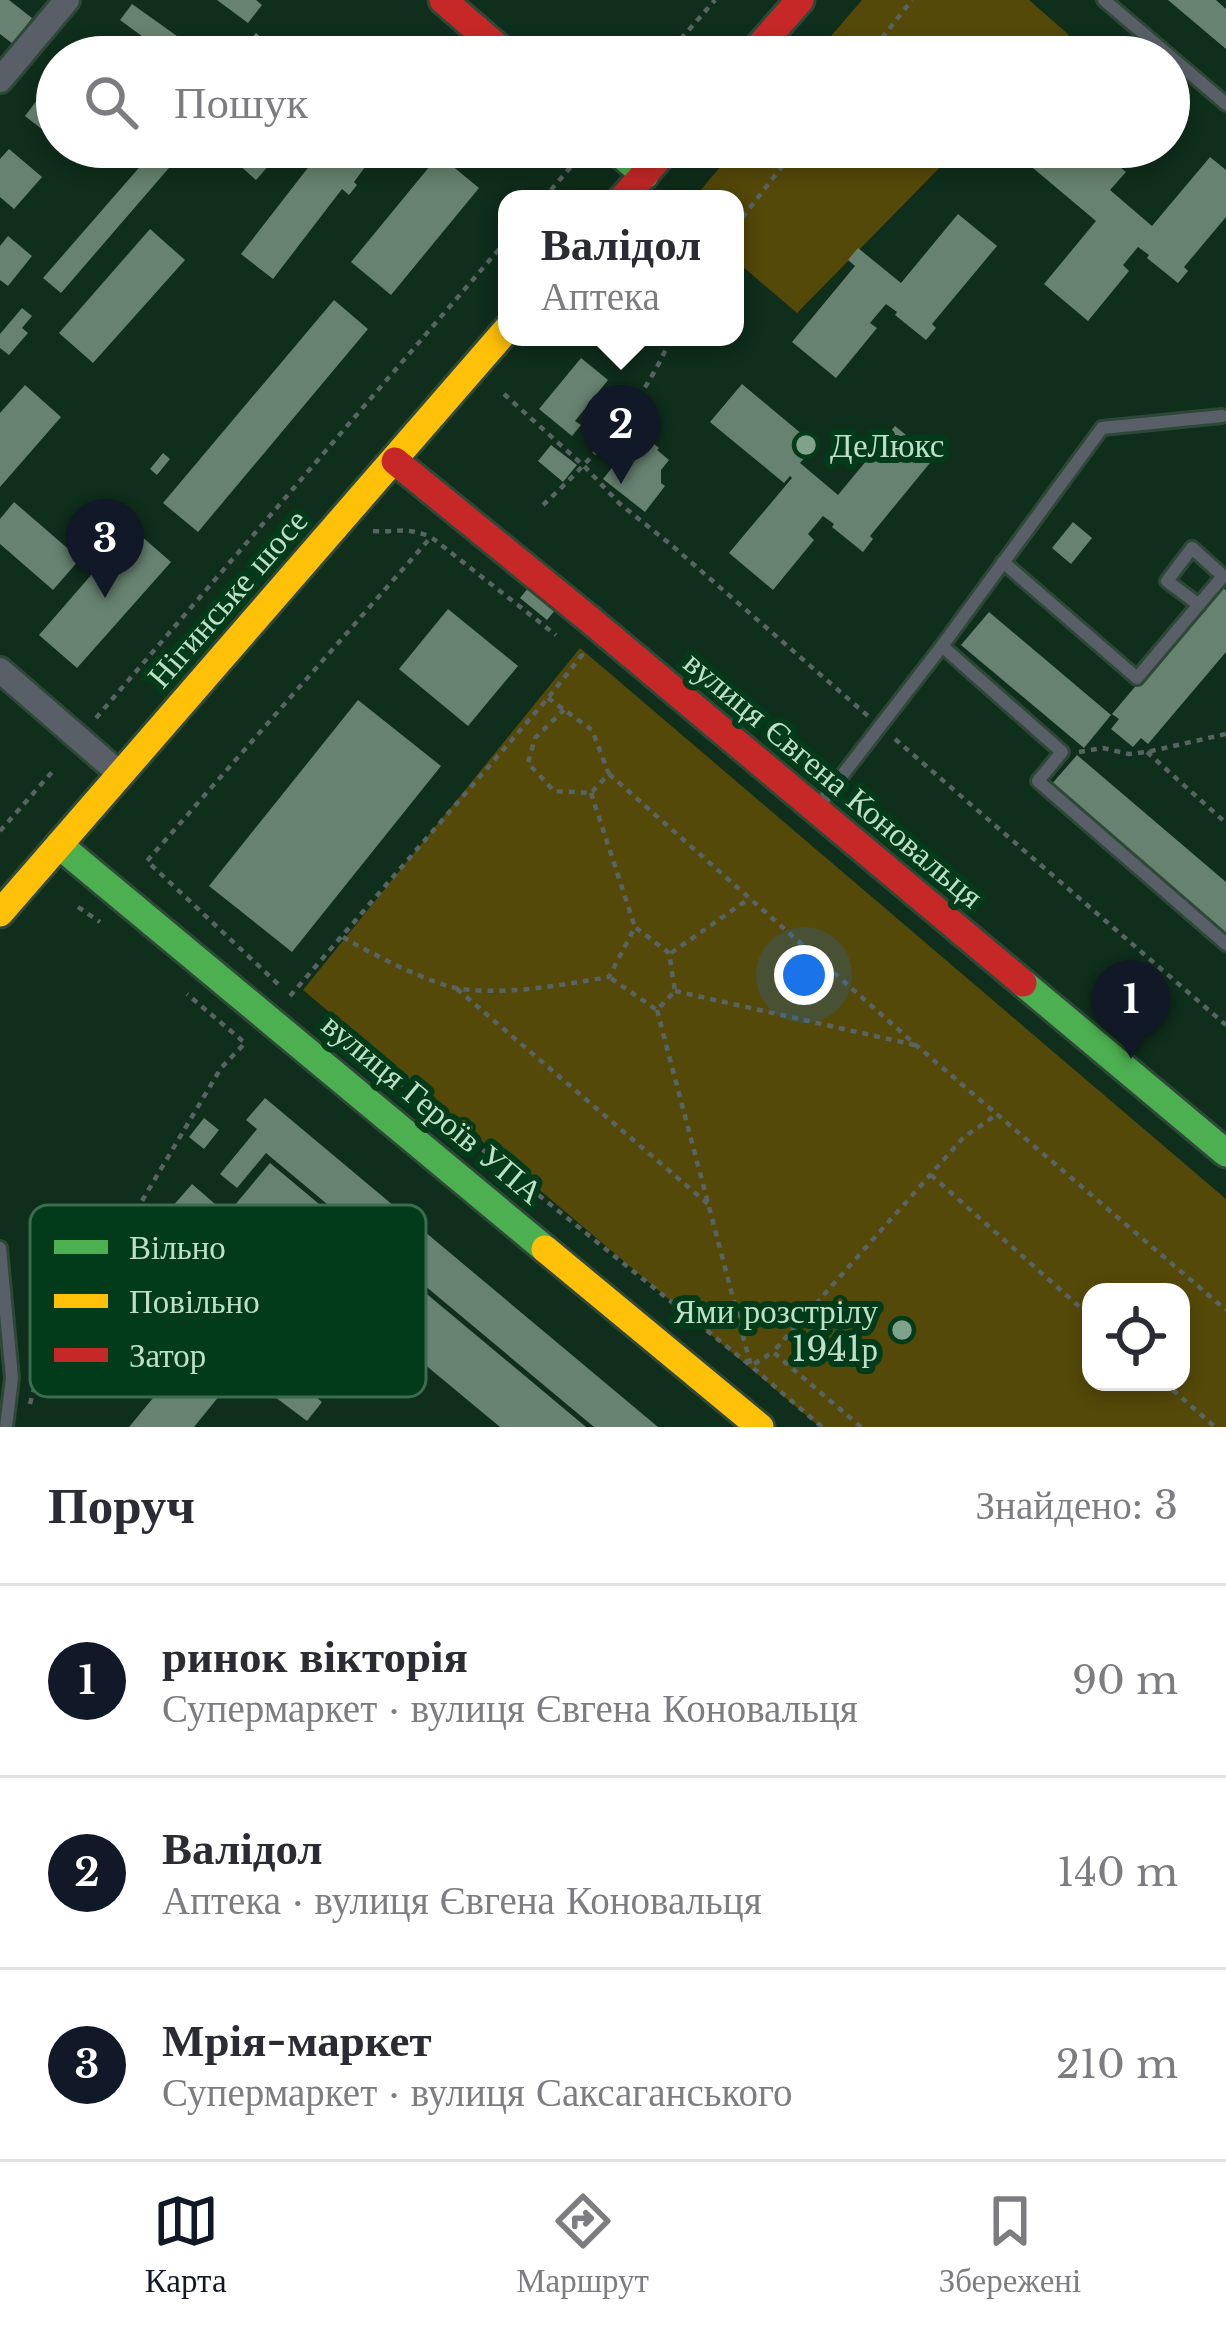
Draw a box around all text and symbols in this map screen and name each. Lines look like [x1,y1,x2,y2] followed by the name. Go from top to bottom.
[36,36,1190,168] search box
[78,69,144,135] icon: search
[174,74,308,130] text: Пошук
[498,190,744,346] popup
[541,216,701,272] text: Валідол
[541,272,660,321] text: Аптека
[582,385,660,484] pin: 2
[830,425,944,466] place label: ДеЛюкс
[793,432,819,458] marker: ДеЛюкс
[66,499,144,598] pin: 3
[139,501,316,696] street label: Нігинське шосе
[676,642,992,917] street label: вулиця Євгена Коновальця
[774,945,834,1005] your location
[1092,960,1170,1059] pin: 1
[314,1004,551,1213] street label: вулиця Героїв УПА
[30,1205,426,1397] legend
[129,1227,226,1268] text: Вільно
[129,1281,260,1322] text: Повільно
[1082,1283,1190,1391] map controls
[1082,1283,1190,1391] button: locate
[674,1291,878,1370] place label: Ями розстрілу 1941р
[889,1317,915,1343] marker: Ями розстрілу 1941р
[129,1335,206,1376] text: Затор
[48,1474,195,1537] text: Поруч
[976,1481,1178,1530] text: Знайдено: 3
[162,1628,468,1684] text: ринок вікторія
[78,1656,96,1705] text: 1
[1072,1656,1178,1705] text: 90 m
[162,1684,858,1733] text: Супермаркет · вулиця Євгена Коновальця
[162,1820,323,1876] text: Валідол
[74,1848,100,1897] text: 2
[1057,1848,1178,1897] text: 140 m
[162,1876,762,1925] text: Аптека · вулиця Євгена Коновальця
[162,2012,432,2068] text: Мрія-маркет
[75,2040,99,2089] text: 3
[1056,2040,1178,2089] text: 210 m
[162,2068,793,2117] text: Супермаркет · вулиця Саксаганського
[145,2188,227,2301] tab: Карта
[516,2188,649,2301] tab: Маршрут
[939,2188,1081,2301] tab: Збережені

